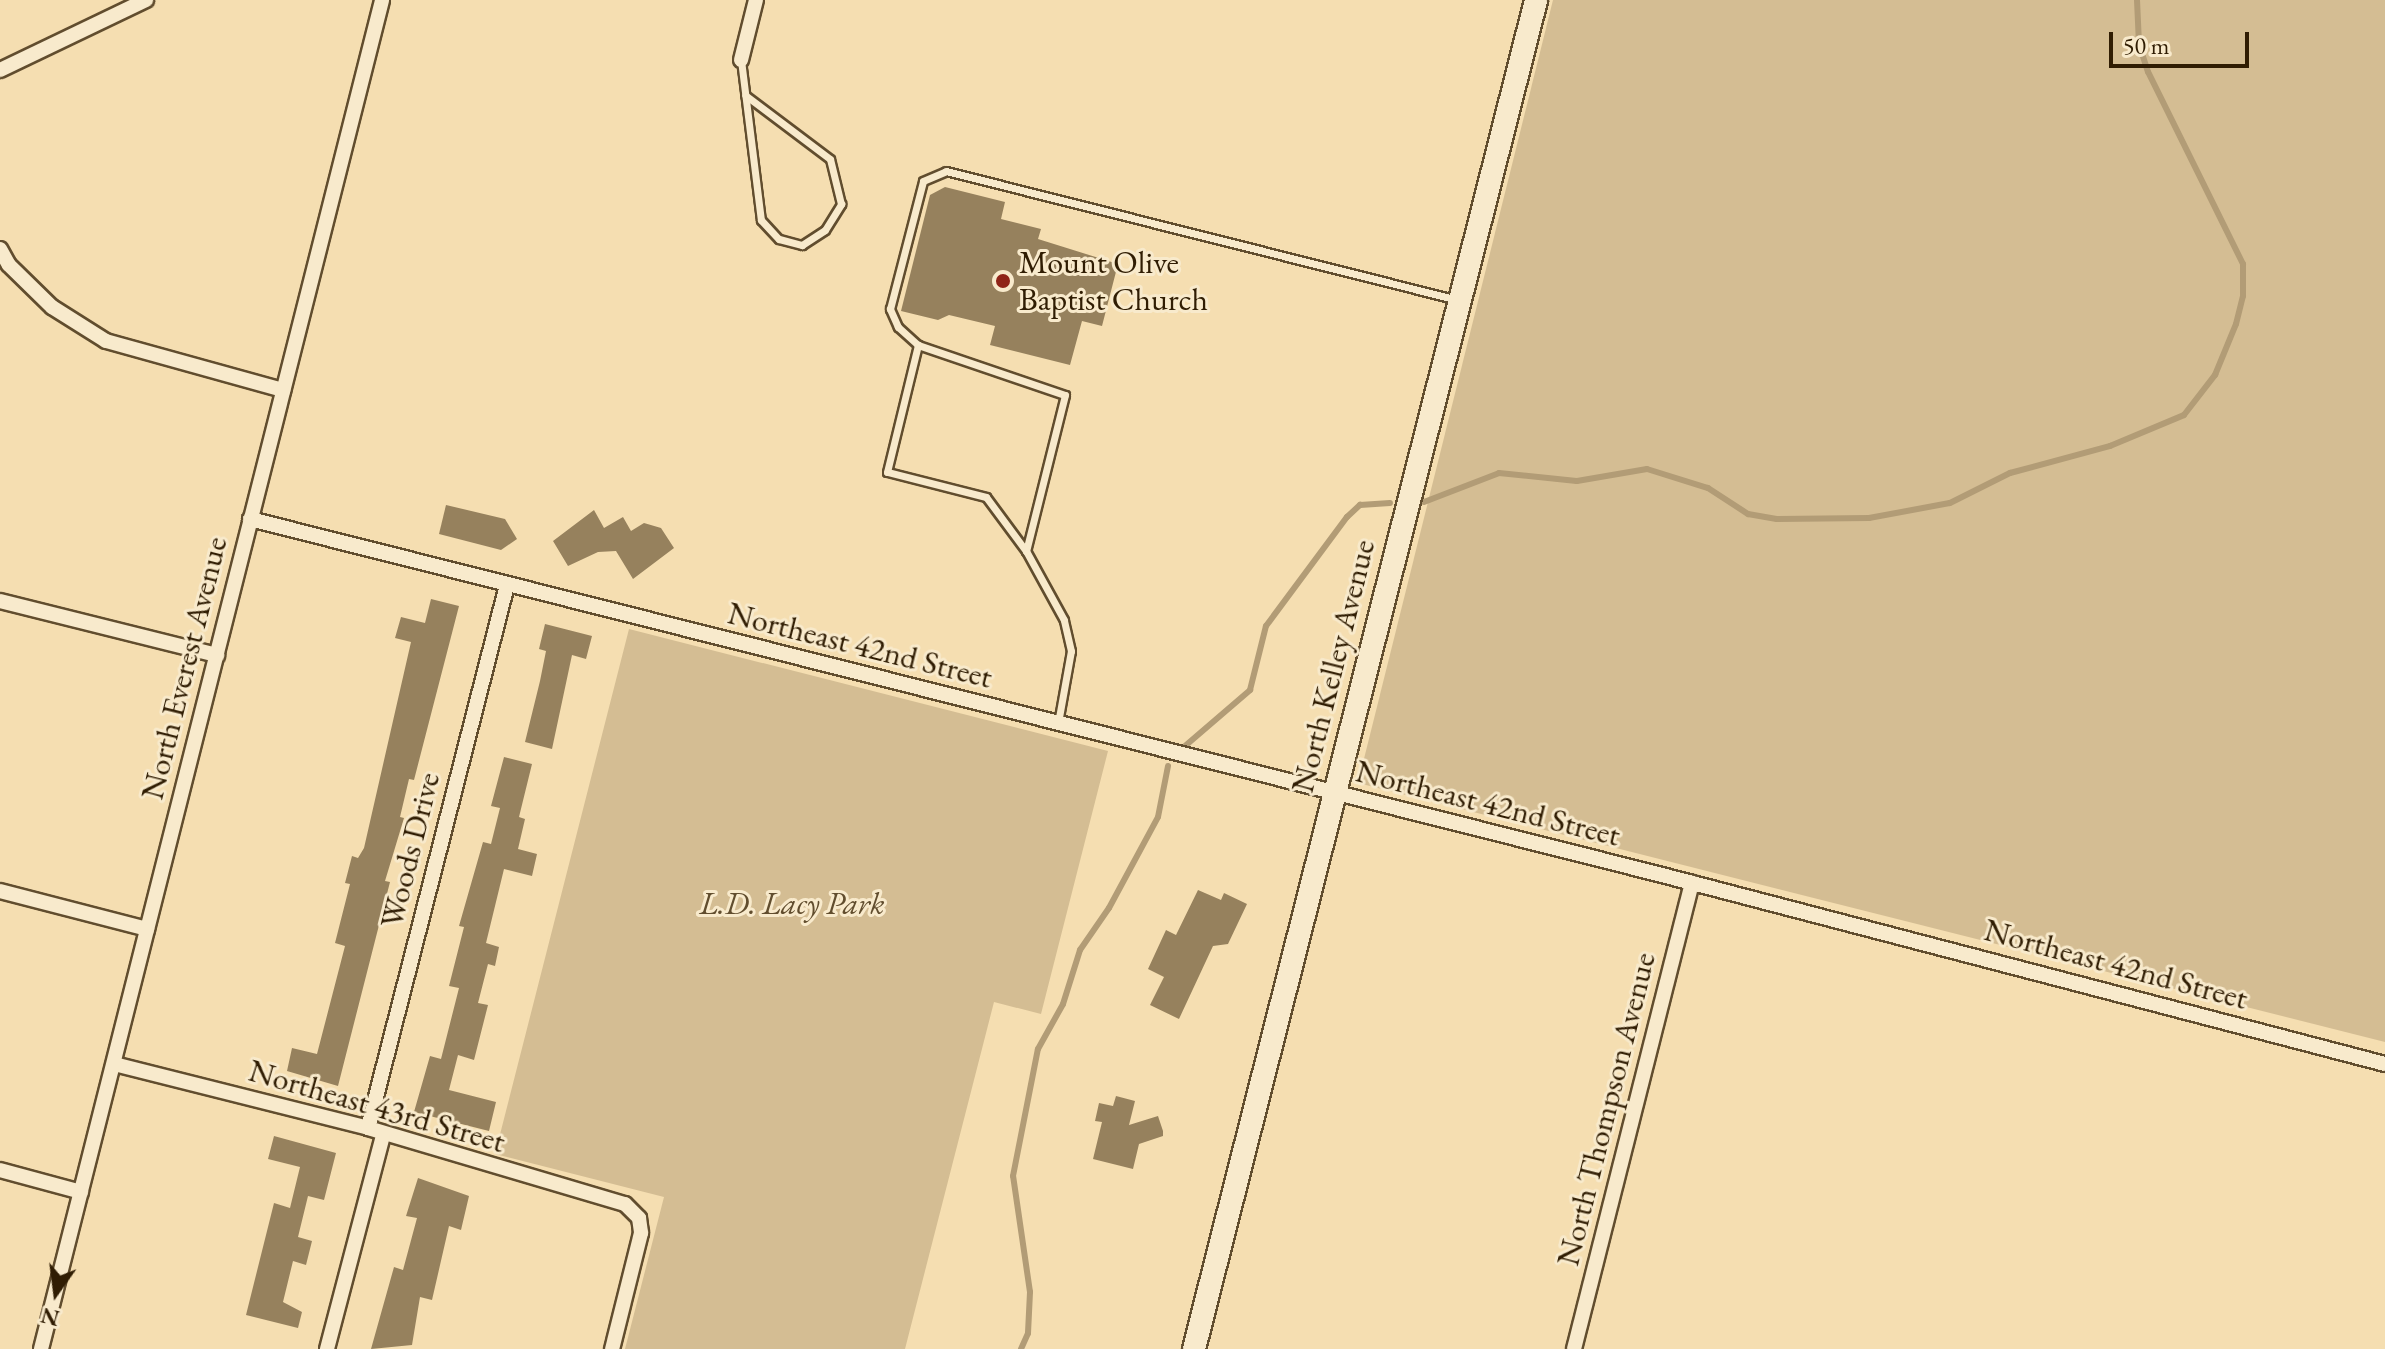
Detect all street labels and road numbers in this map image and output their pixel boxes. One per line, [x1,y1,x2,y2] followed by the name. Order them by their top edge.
[133,533,235,803] street label: North Everest Avenue
[1283,536,1383,796] street label: North Kelley Avenue
[724,594,996,696] street label: Northeast 42nd Street
[1352,752,1624,854] street label: Northeast 42nd Street
[372,768,448,932] street label: Woods Drive
[1980,910,2252,1018] street label: Northeast 42nd Street
[1548,948,1664,1270] street label: North Thompson Avenue
[244,1051,510,1161] street label: Northeast 43rd Street

